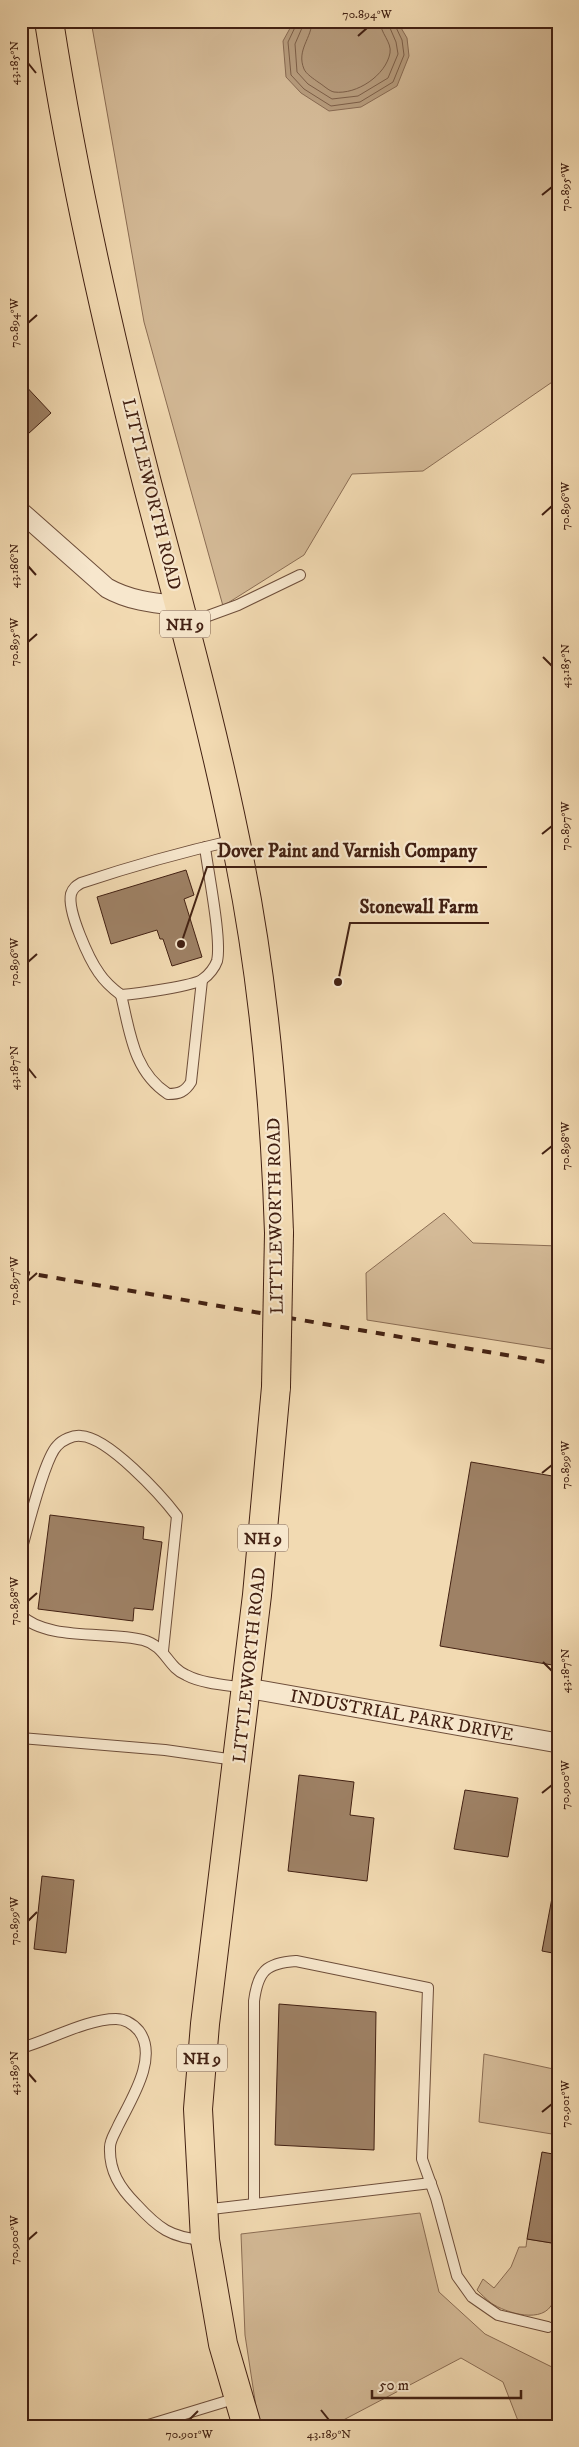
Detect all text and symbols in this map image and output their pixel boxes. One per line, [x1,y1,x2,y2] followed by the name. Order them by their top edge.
[342,7,393,22] text: 70.894°W
[7,41,22,85] text: 43.185°N
[558,162,573,211] text: 70.895°W
[7,297,22,348] text: 70.894°W
[117,396,185,592] street label: LITTLEWORTH ROAD
[558,481,573,530] text: 70.896°W
[7,544,22,588] text: 43.186°N
[160,610,210,638] road number: NH 9
[7,617,22,666] text: 70.895°W
[558,644,573,688] text: 43.185°N
[558,801,573,850] text: 70.897°W
[207,833,487,867] callout: Dover Paint and Varnish Company
[217,840,478,863] text: Dover Paint and Varnish Company
[350,889,489,923] callout: Stonewall Farm
[359,896,479,919] text: Stonewall Farm
[7,937,22,986] text: 70.896°W
[7,1046,22,1090] text: 43.187°N
[263,1118,289,1314] street label: LITTLEWORTH ROAD
[558,1121,573,1170] text: 70.898°W
[7,1256,22,1305] text: 70.897°W
[558,1440,573,1489] text: 70.899°W
[238,1525,288,1552] road number: NH 9
[229,1566,271,1764] street label: LITTLEWORTH ROAD
[7,1576,22,1625] text: 70.898°W
[558,1649,573,1693] text: 43.187°N
[288,1685,516,1747] street label: INDUSTRIAL PARK DRIVE
[558,1759,573,1810] text: 70.900°W
[7,1896,22,1945] text: 70.899°W
[177,2045,227,2072] road number: NH 9
[7,2051,22,2095] text: 43.189°N
[558,2079,573,2128] text: 70.901°W
[7,2214,22,2265] text: 70.900°W
[372,2367,520,2399] scale bar
[379,2376,409,2395] text: 50 m
[165,2427,214,2442] text: 70.901°W
[307,2427,351,2442] text: 43.189°N

